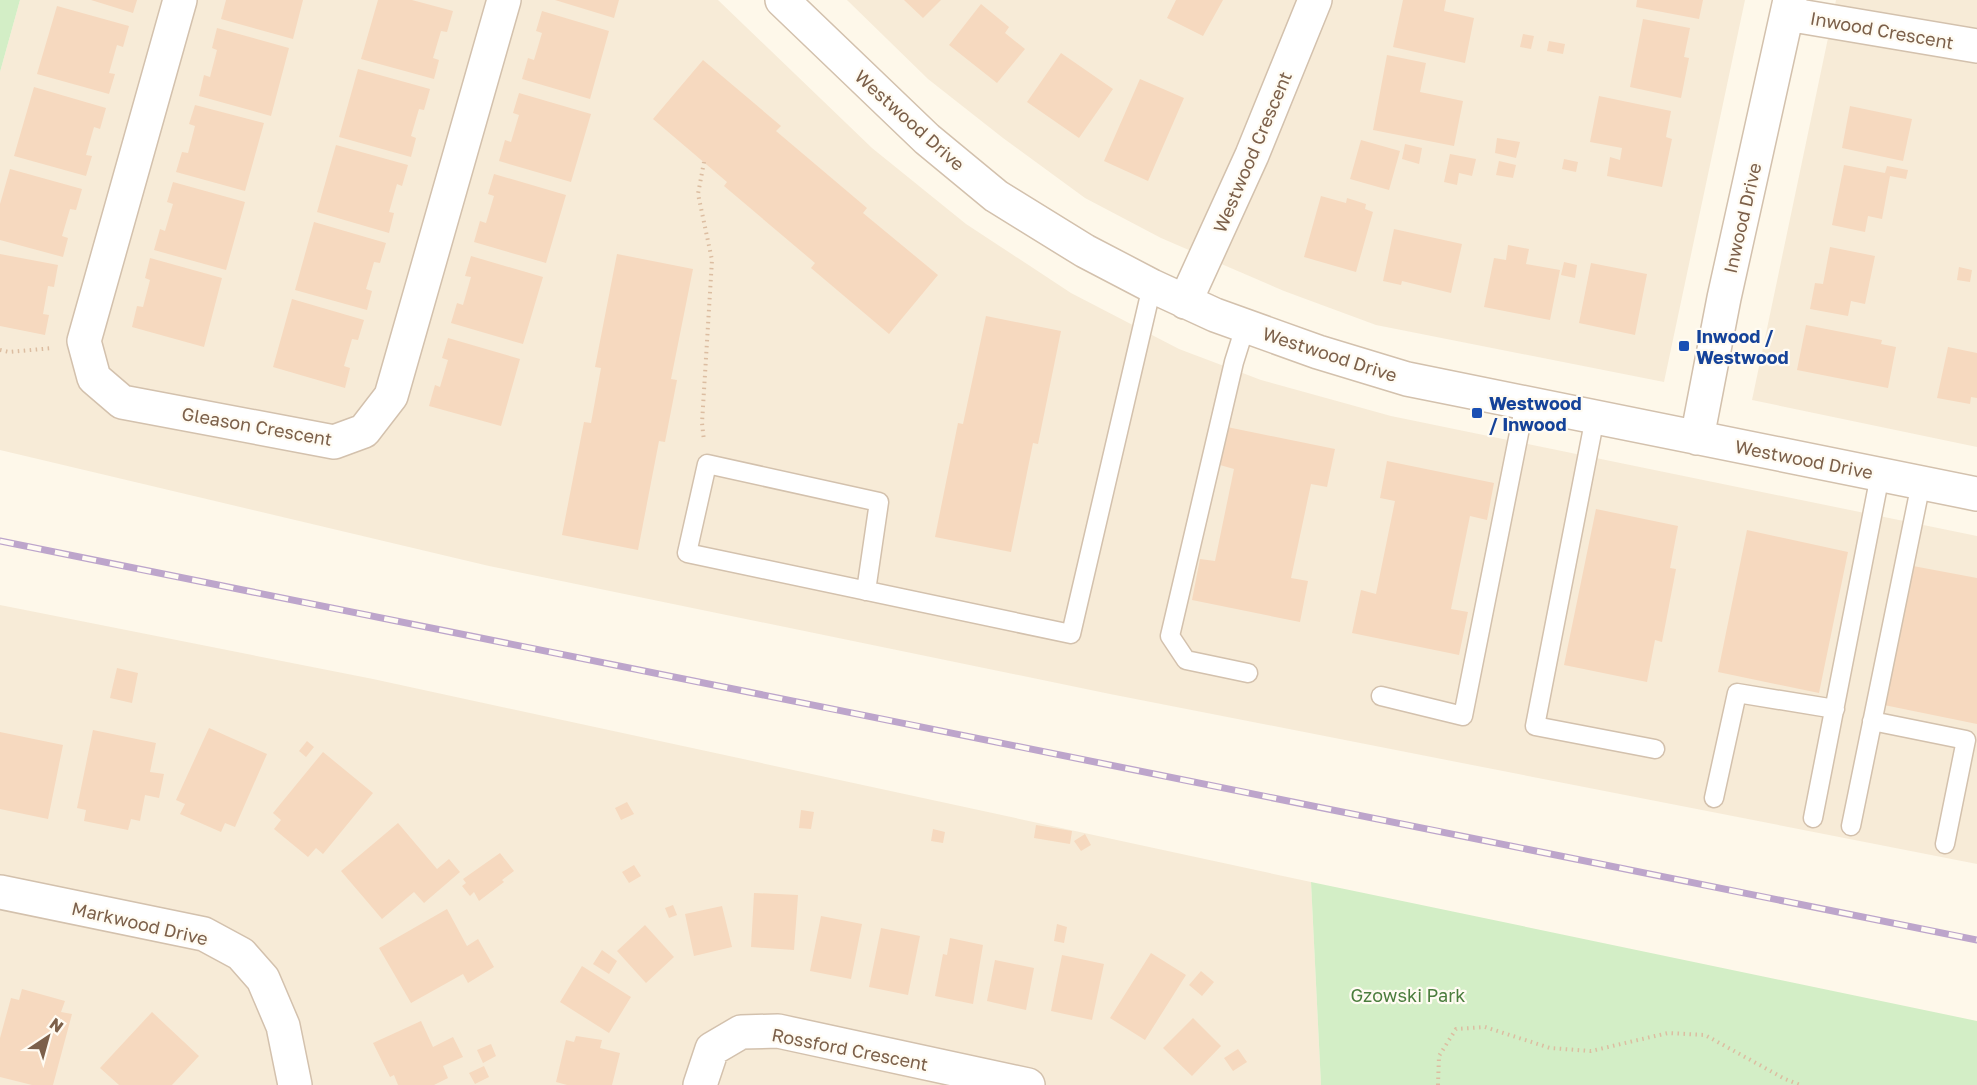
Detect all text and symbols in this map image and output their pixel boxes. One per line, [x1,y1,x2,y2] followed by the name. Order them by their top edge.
[1808,7,1956,53] street label: Inwood Crescent
[851,65,969,175] street label: Westwood Drive
[1208,68,1296,236] street label: Westwood Crescent
[1719,161,1765,275] street label: Inwood Drive
[1260,322,1400,386] street label: Westwood Drive
[1696,325,1789,368] place label: Inwood / Westwood
[1677,339,1691,353] marker: Inwood / Westwood
[1489,392,1582,435] place label: Westwood / Inwood
[180,402,334,450] street label: Gleason Crescent
[1470,406,1484,420] marker: Westwood / Inwood
[1733,435,1875,483] street label: Westwood Drive
[70,897,210,949] street label: Markwood Drive
[1351,984,1465,1006] park label: Gzowski Park
[18,1007,78,1067] north arrow
[46,1013,68,1037] text: N
[770,1023,930,1075] street label: Rossford Crescent

